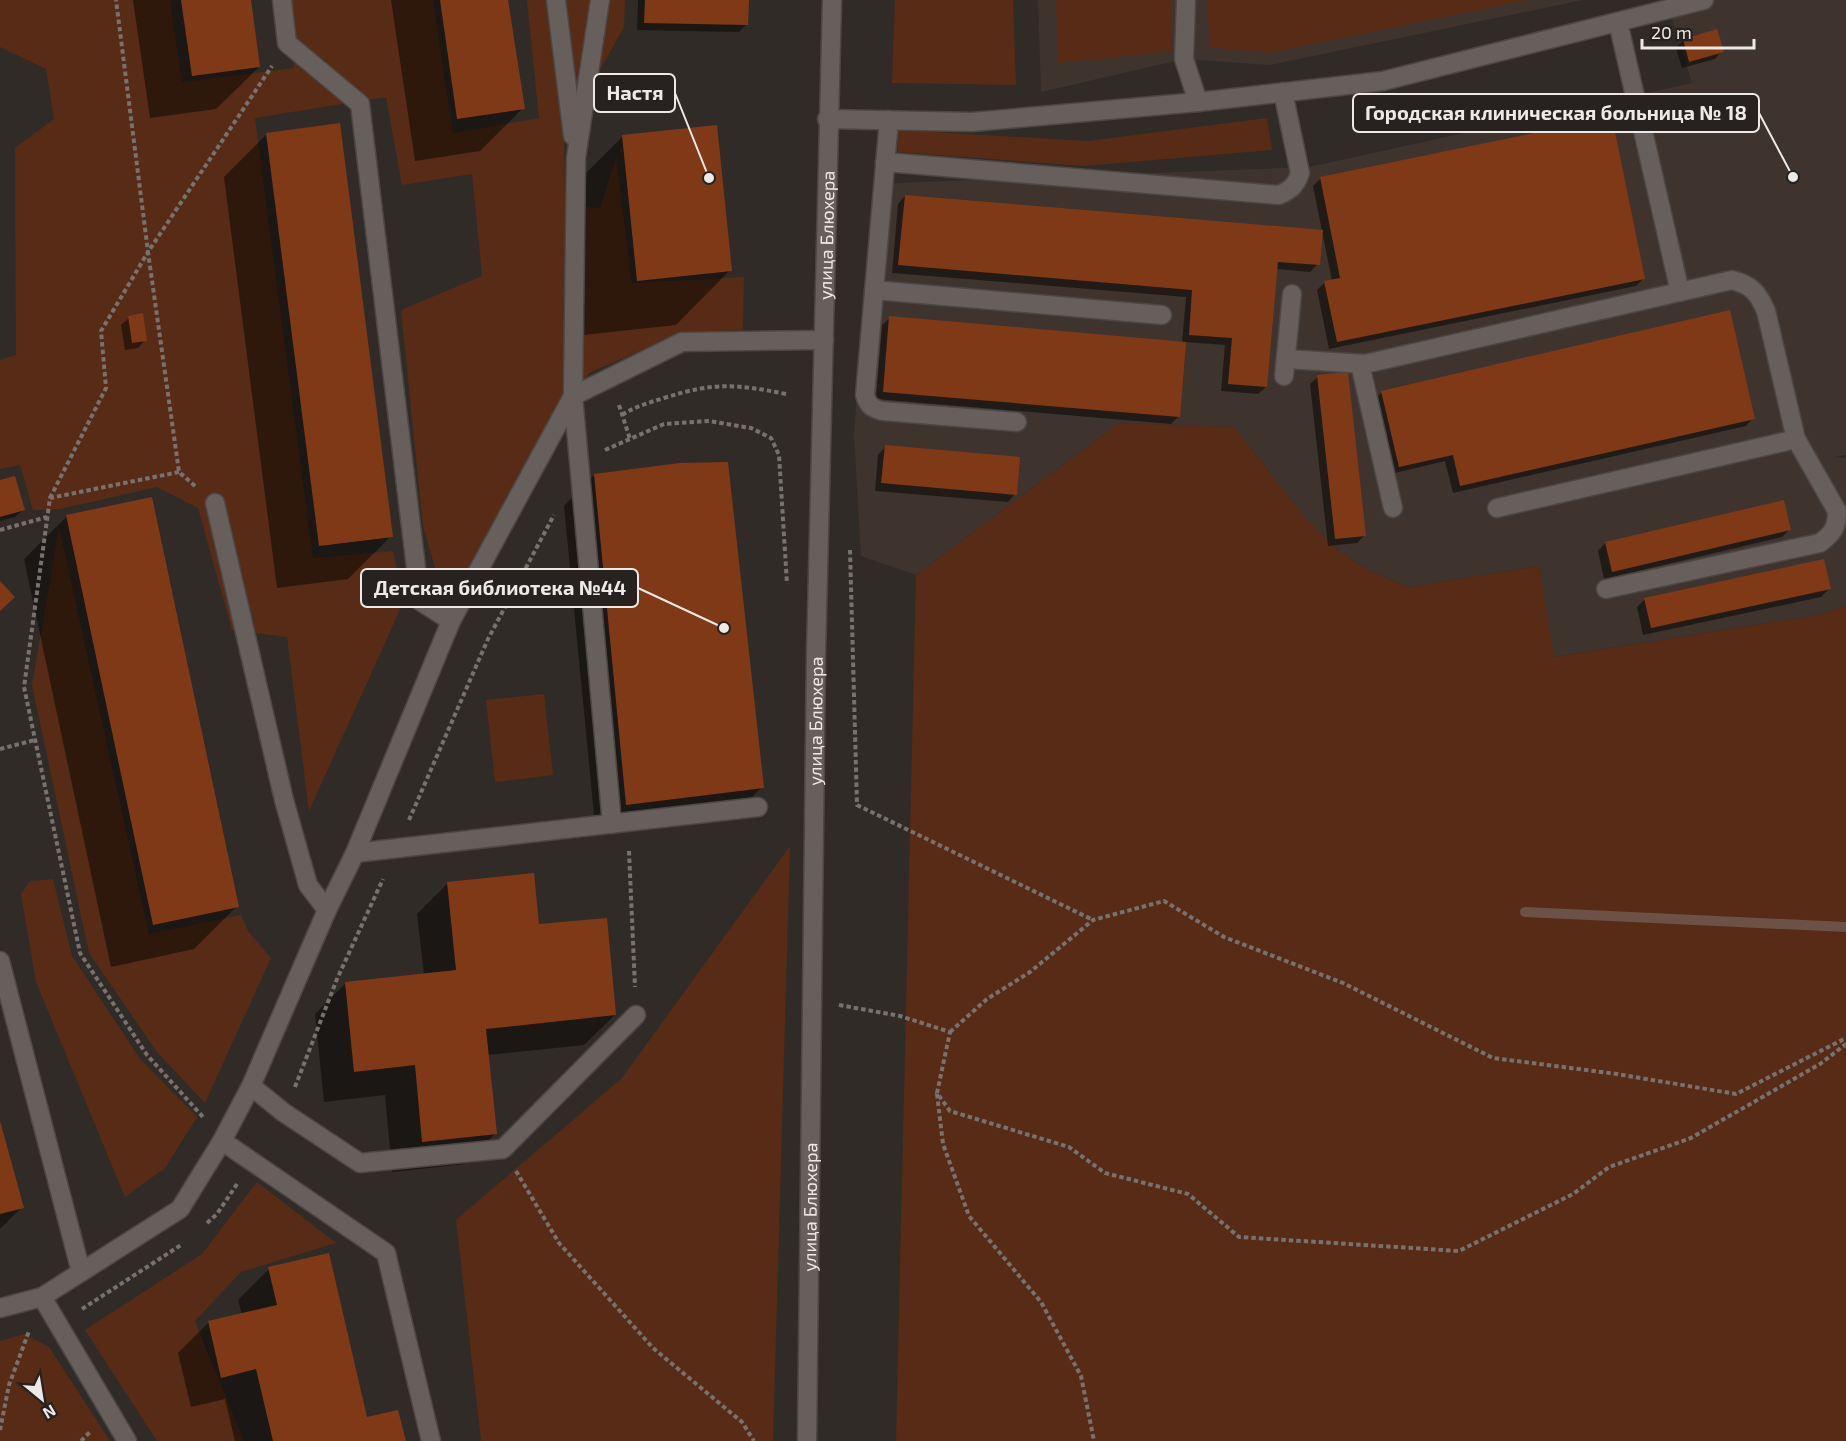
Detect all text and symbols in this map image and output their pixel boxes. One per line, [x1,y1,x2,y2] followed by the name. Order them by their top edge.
[1642,12,1754,50] scale bar
[1651,21,1692,43] text: 20 m
[594,74,675,112] callout: Настя
[606,80,664,104] text: Настя
[1353,94,1759,132] callout: Городская клиническая больница № 18
[1365,100,1747,124] text: Городская клиническая больница № 18
[814,170,839,300] street label: улица Блюхера
[361,569,638,607] callout: Детская библиотека №44
[374,575,627,599] text: Детская библиотека №44
[803,656,827,786] street label: улица Блюхера
[798,1142,821,1272] street label: улица Блюхера
[12,1369,72,1429] north arrow
[40,1401,60,1424] text: N

